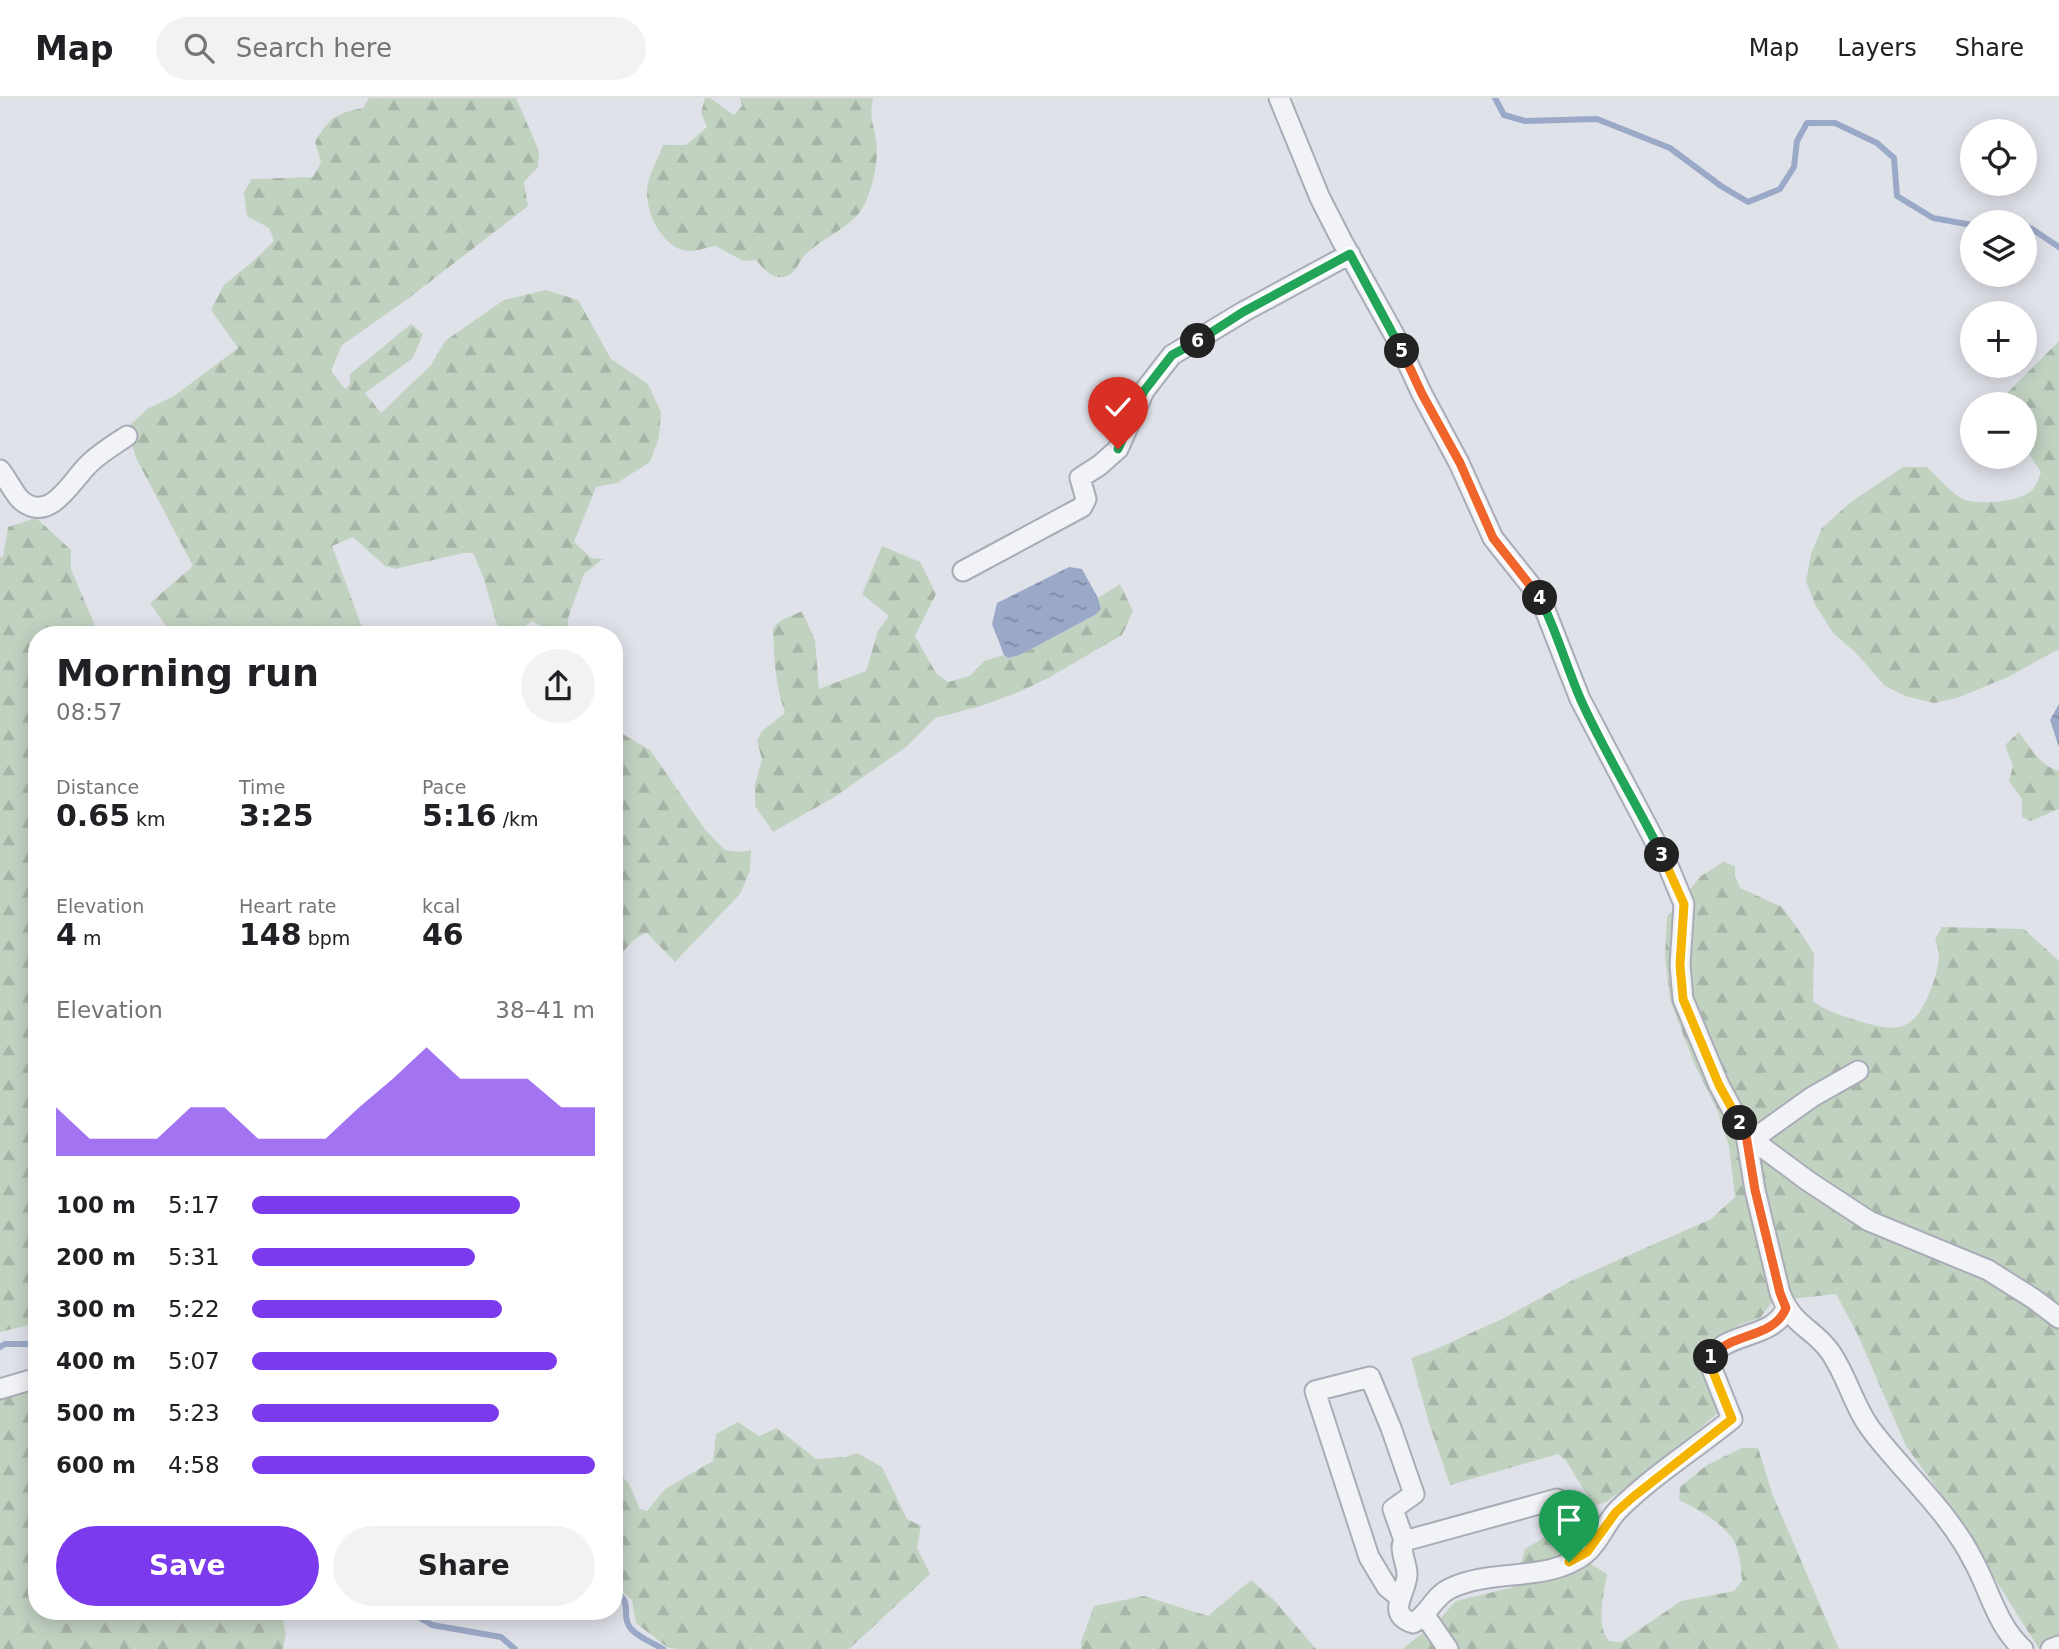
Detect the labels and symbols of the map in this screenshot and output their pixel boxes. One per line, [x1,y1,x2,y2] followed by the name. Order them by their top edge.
[1180,324,1216,358] pin: 6
[1384,334,1420,368] pin: 5
[1088,377,1148,449] pin
[1522,580,1558,616] pin: 4
[1644,838,1680,872] pin: 3
[1722,1105,1758,1140] pin: 2
[1694,1340,1728,1374] pin: 1
[1539,1490,1599,1562] pin

